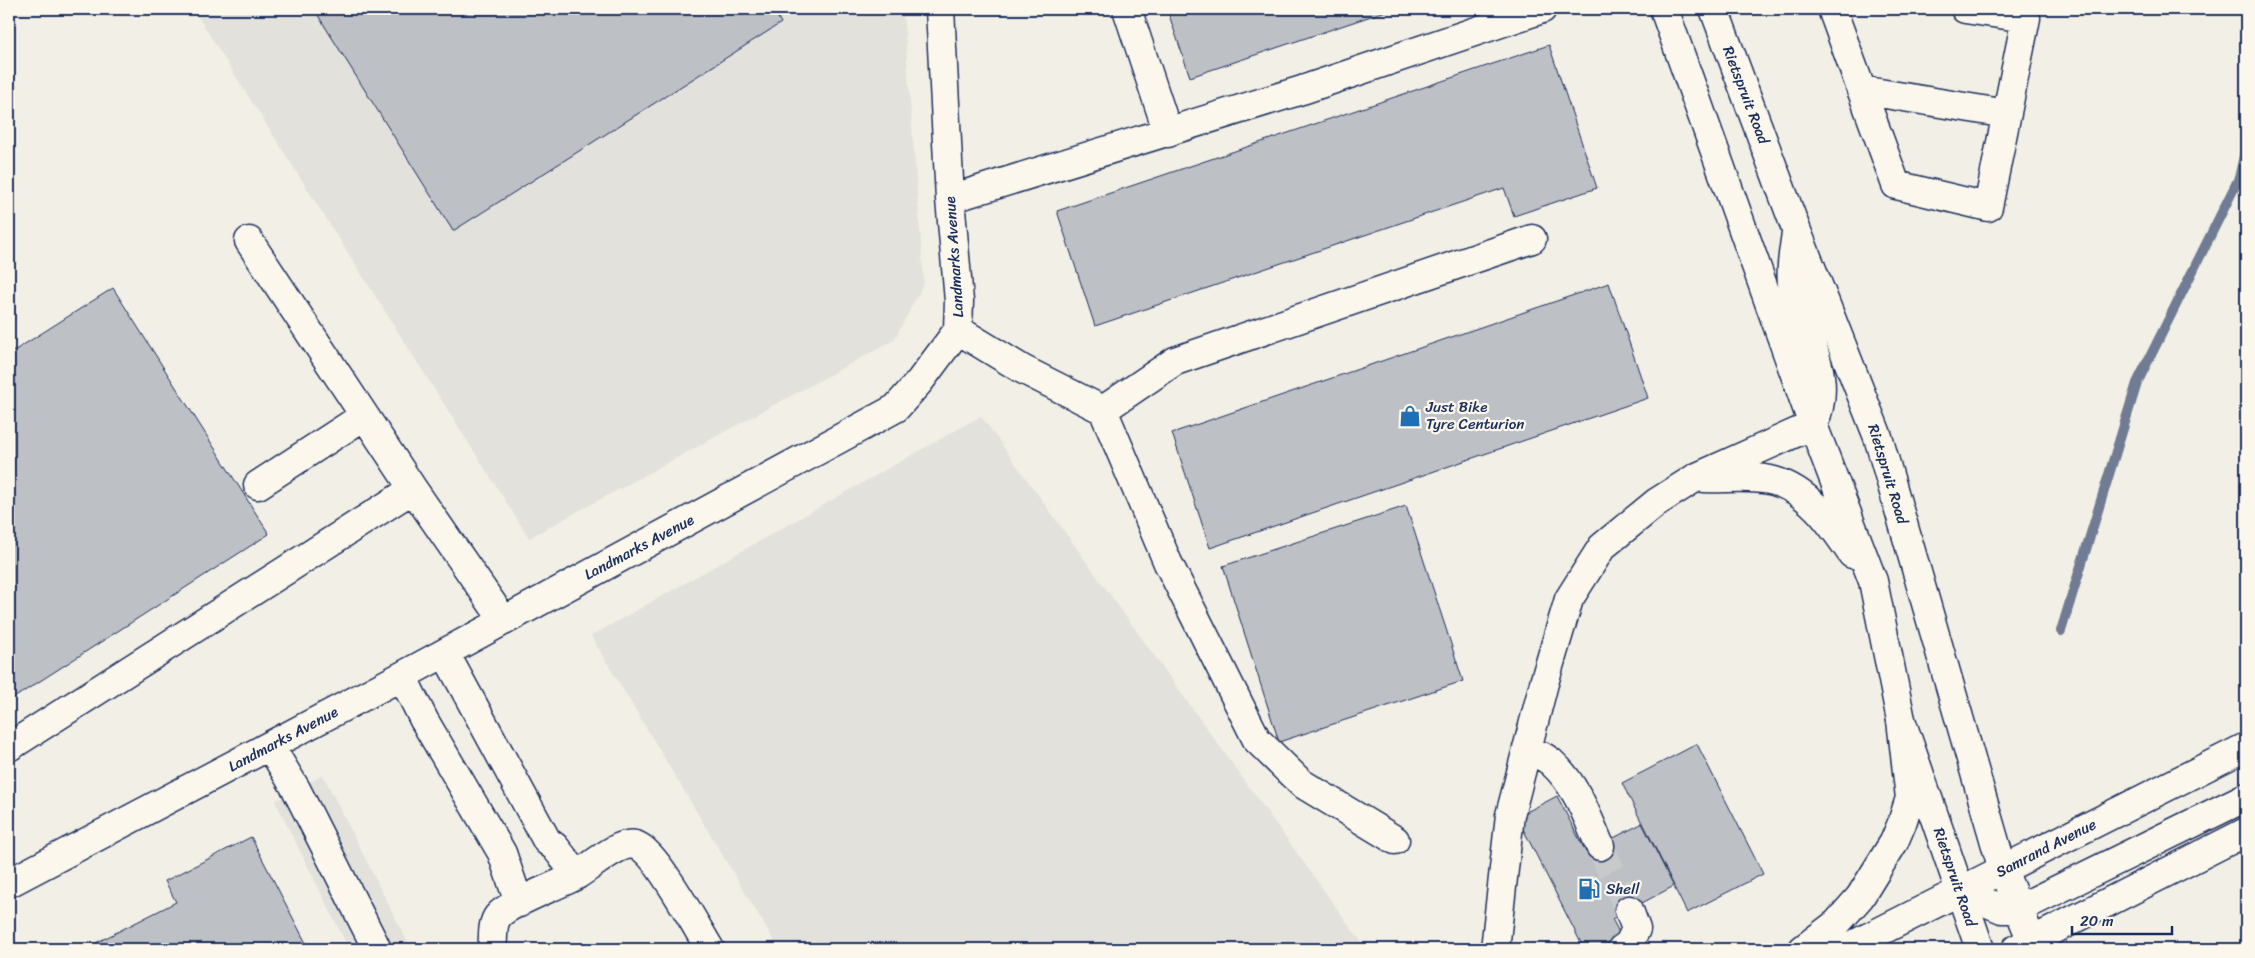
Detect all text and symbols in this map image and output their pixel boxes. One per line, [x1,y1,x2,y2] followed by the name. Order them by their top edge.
[1715,42,1777,149] street label: Rietspruit Road
[937,195,971,319] street label: Landmarks Avenue
[1425,394,1524,437] place label: Just Bike Tyre Centurion
[1397,403,1423,429] shop icon: Just Bike Tyre Centurion
[1860,421,1916,528] street label: Rietspruit Road
[579,507,699,587] street label: Landmarks Avenue
[223,699,343,779] street label: Landmarks Avenue
[1991,811,2101,885] street label: Samrand Avenue
[1926,824,1984,931] street label: Rietspruit Road
[1576,876,1602,902] fuel station icon: Shell
[1606,876,1640,902] place label: Shell
[2072,903,2172,935] scale bar
[2080,908,2114,934] text: 20 m

